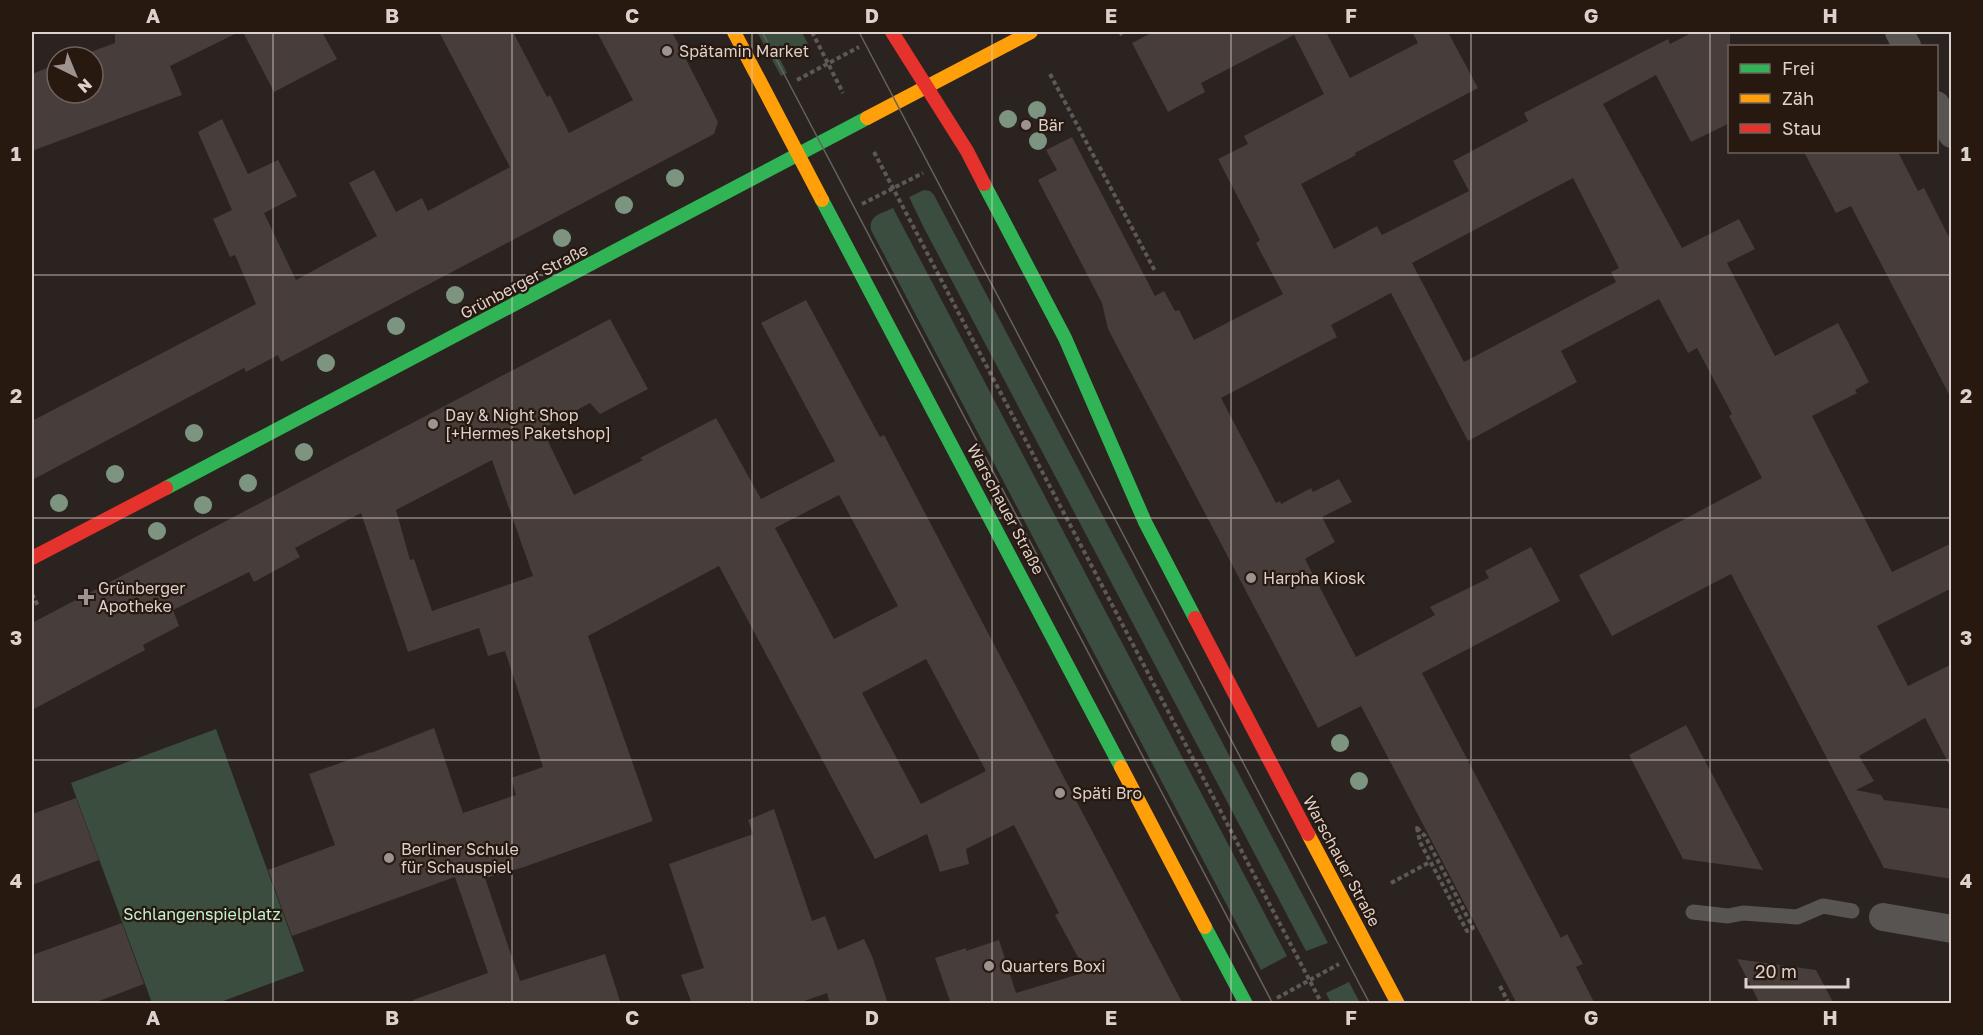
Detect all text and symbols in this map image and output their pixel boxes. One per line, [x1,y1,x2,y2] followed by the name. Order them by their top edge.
[146,3,160,27] text: A
[385,3,399,27] text: B
[625,3,639,27] text: C
[865,3,879,27] text: D
[1105,3,1117,27] text: E
[1345,3,1357,27] text: F
[1584,3,1598,27] text: G
[1822,3,1838,27] text: H
[679,41,809,61] place label: Spätamin Market
[660,44,674,58] marker: Spätamin Market
[45,45,105,105] north arrow
[1728,45,1938,153] legend
[1782,57,1815,79] text: Frei
[74,75,97,97] text: N
[1782,87,1814,109] text: Zäh
[1038,115,1064,135] place label: Bär
[1782,117,1821,139] text: Stau
[1019,118,1033,132] marker: Bär
[11,141,21,165] text: 1
[1961,141,1971,165] text: 1
[457,239,591,323] street label: Grünberger Straße
[10,383,22,407] text: 2
[1960,383,1972,407] text: 2
[445,405,611,443] place label: Day & Night Shop [+Hermes Paketshop]
[426,417,440,431] marker: Day & Night Shop [+Hermes Paketshop]
[963,440,1049,578] street label: Warschauer Straße
[1263,568,1366,588] place label: Harpha Kiosk
[1244,571,1258,585] marker: Harpha Kiosk
[98,578,186,616] place label: Grünberger Apotheke
[79,590,93,604] marker: Grünberger Apotheke
[10,625,22,649] text: 3
[1960,625,1972,649] text: 3
[1072,783,1142,803] place label: Späti Bro
[1053,786,1067,800] marker: Späti Bro
[1299,792,1385,930] street label: Warschauer Straße
[401,839,519,877] place label: Berliner Schule für Schauspiel
[382,851,396,865] marker: Berliner Schule für Schauspiel
[10,868,22,892] text: 4
[1960,868,1972,892] text: 4
[123,904,281,924] park label: Schlangenspielplatz
[1746,951,1848,989] scale bar
[1001,956,1106,976] place label: Quarters Boxi
[982,959,996,973] marker: Quarters Boxi
[1755,960,1797,982] text: 20 m
[146,1005,160,1029] text: A
[385,1005,399,1029] text: B
[625,1005,639,1029] text: C
[865,1005,879,1029] text: D
[1105,1005,1117,1029] text: E
[1345,1005,1357,1029] text: F
[1584,1005,1598,1029] text: G
[1822,1005,1838,1029] text: H

